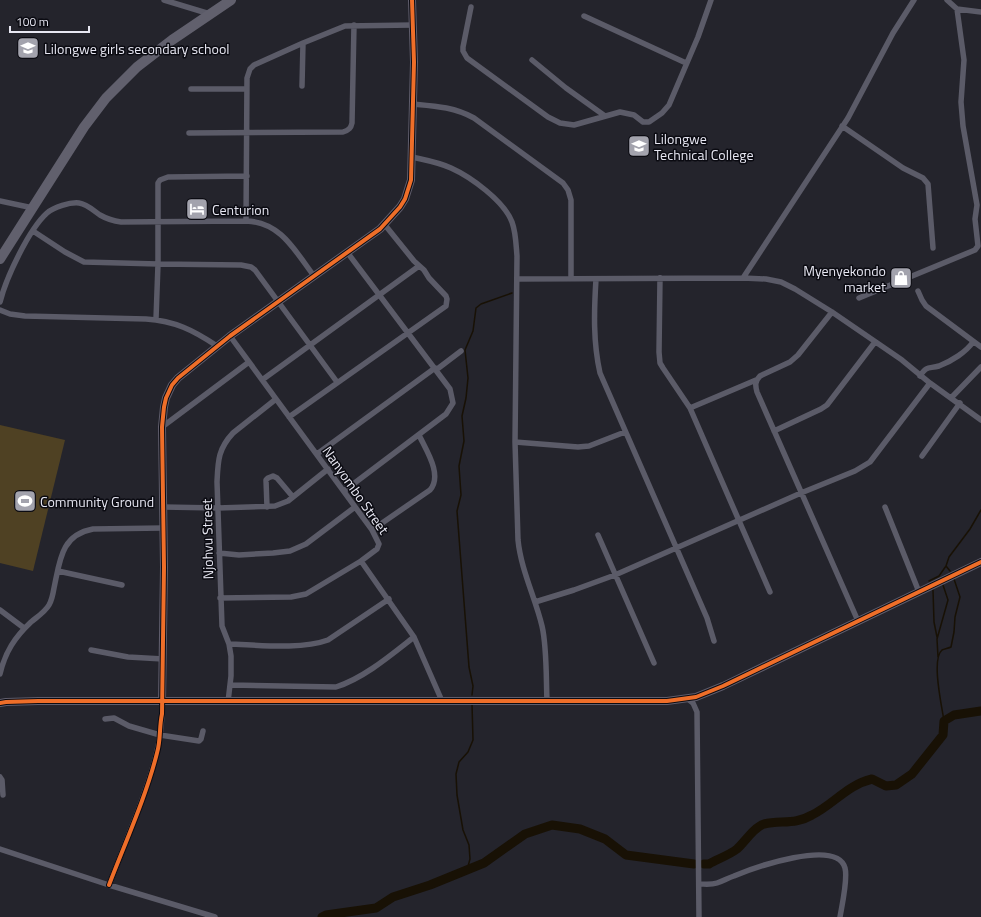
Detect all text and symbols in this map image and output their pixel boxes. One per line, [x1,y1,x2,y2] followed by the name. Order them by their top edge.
[10,8,89,34] scale bar
[16,12,49,31] text: 100 m
[15,35,41,61] school or university icon: Lilongwe girls secondary school
[44,38,230,59] place label: Lilongwe girls secondary school
[654,128,753,165] place label: Lilongwe Technical College
[626,133,652,159] school or university icon: Lilongwe Technical College
[184,196,210,222] hotel icon: Centurion
[212,199,269,220] place label: Centurion
[803,260,886,297] place label: Myenyekondo market
[888,265,914,291] shop icon: Myenyekondo market
[318,442,394,539] street label: Nanyombo Street
[12,488,38,514] sports icon: Community Ground
[40,491,154,512] place label: Community Ground
[196,498,218,580] street label: Njohvu Street

